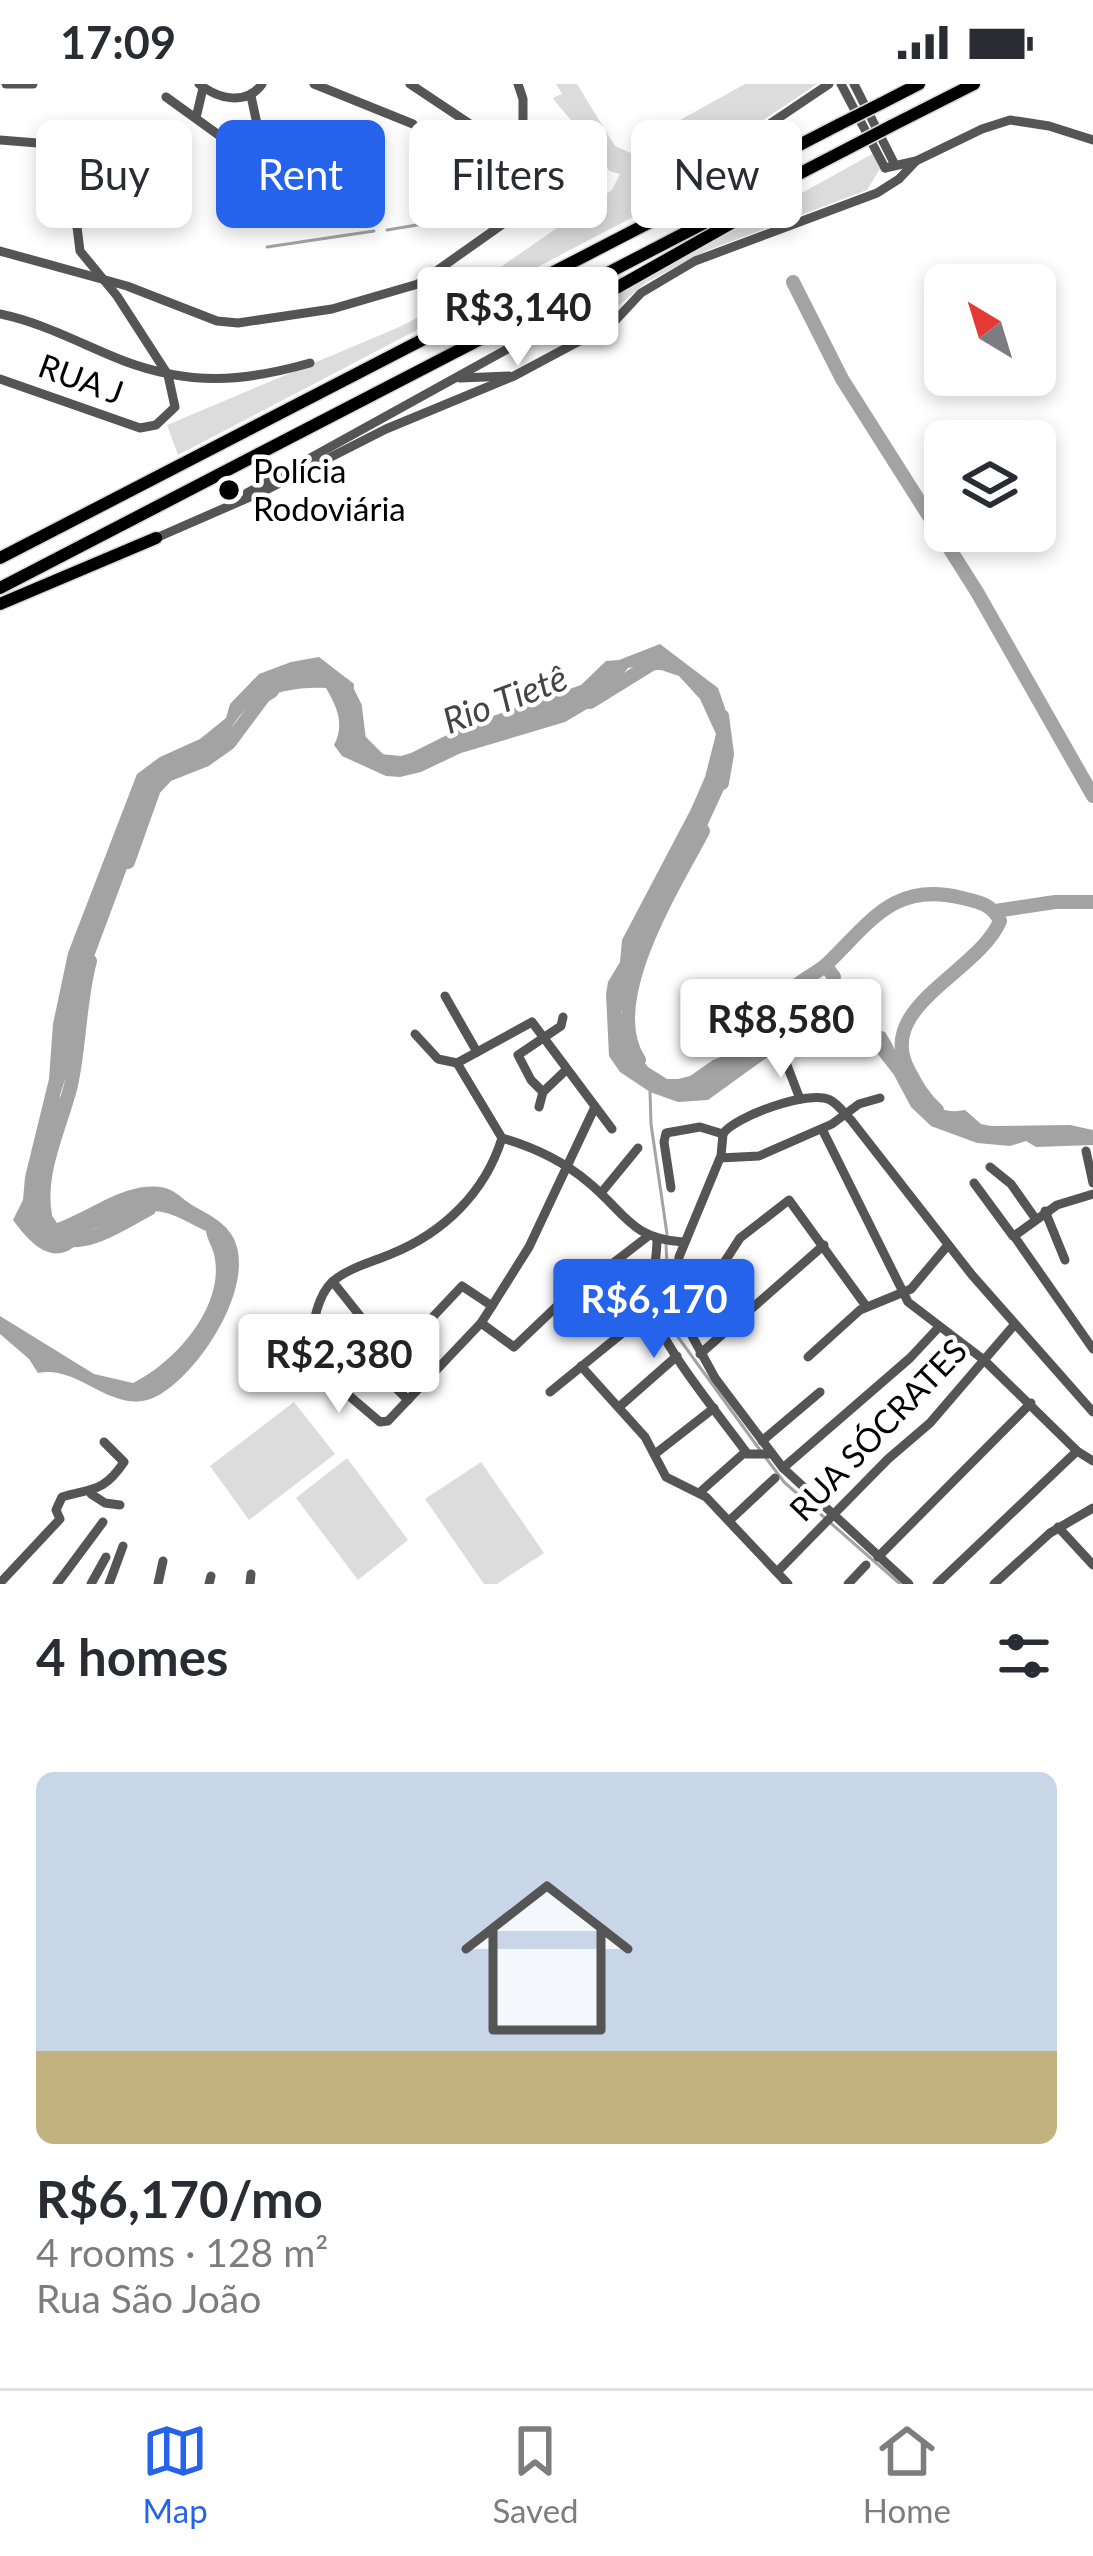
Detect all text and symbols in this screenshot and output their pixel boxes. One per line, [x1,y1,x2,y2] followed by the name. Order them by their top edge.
[60,15,176,69] text: 17:09
[36,120,192,228] chip: Buy
[216,120,385,228] chip: Rent
[409,120,607,228] chip: Filters
[631,120,802,228] chip: New
[924,264,1056,396] north arrow
[924,264,1056,552] map controls
[407,267,629,369] pin: R$3,140
[444,283,592,329] text: R$3,140
[34,344,129,412] street label: RUA J
[924,420,1056,552] button: layers
[253,450,406,528] place label: Polícia Rodoviária
[216,477,242,503] marker: Polícia Rodoviária
[436,654,573,742] water label: Rio Tietê
[670,979,892,1081] pin: R$8,580
[707,995,855,1041] text: R$8,580
[543,1259,765,1361] pin: R$6,170
[580,1275,728,1321] text: R$6,170
[228,1314,450,1416] pin: R$2,380
[265,1330,413,1376] text: R$2,380
[780,1330,974,1529] street label: RUA SÓCRATES
[991,1623,1057,1689] icon: filters
[36,1626,228,1687] text: 4 homes
[439,1850,655,2066] icon: home
[36,2168,323,2229] text: R$6,170/mo
[36,2229,328,2275] text: 4 rooms · 128 m²
[36,2275,261,2321] text: Rua São João
[142,2418,208,2530] tab: Map
[492,2418,579,2530] tab: Saved
[863,2418,951,2530] tab: Home

